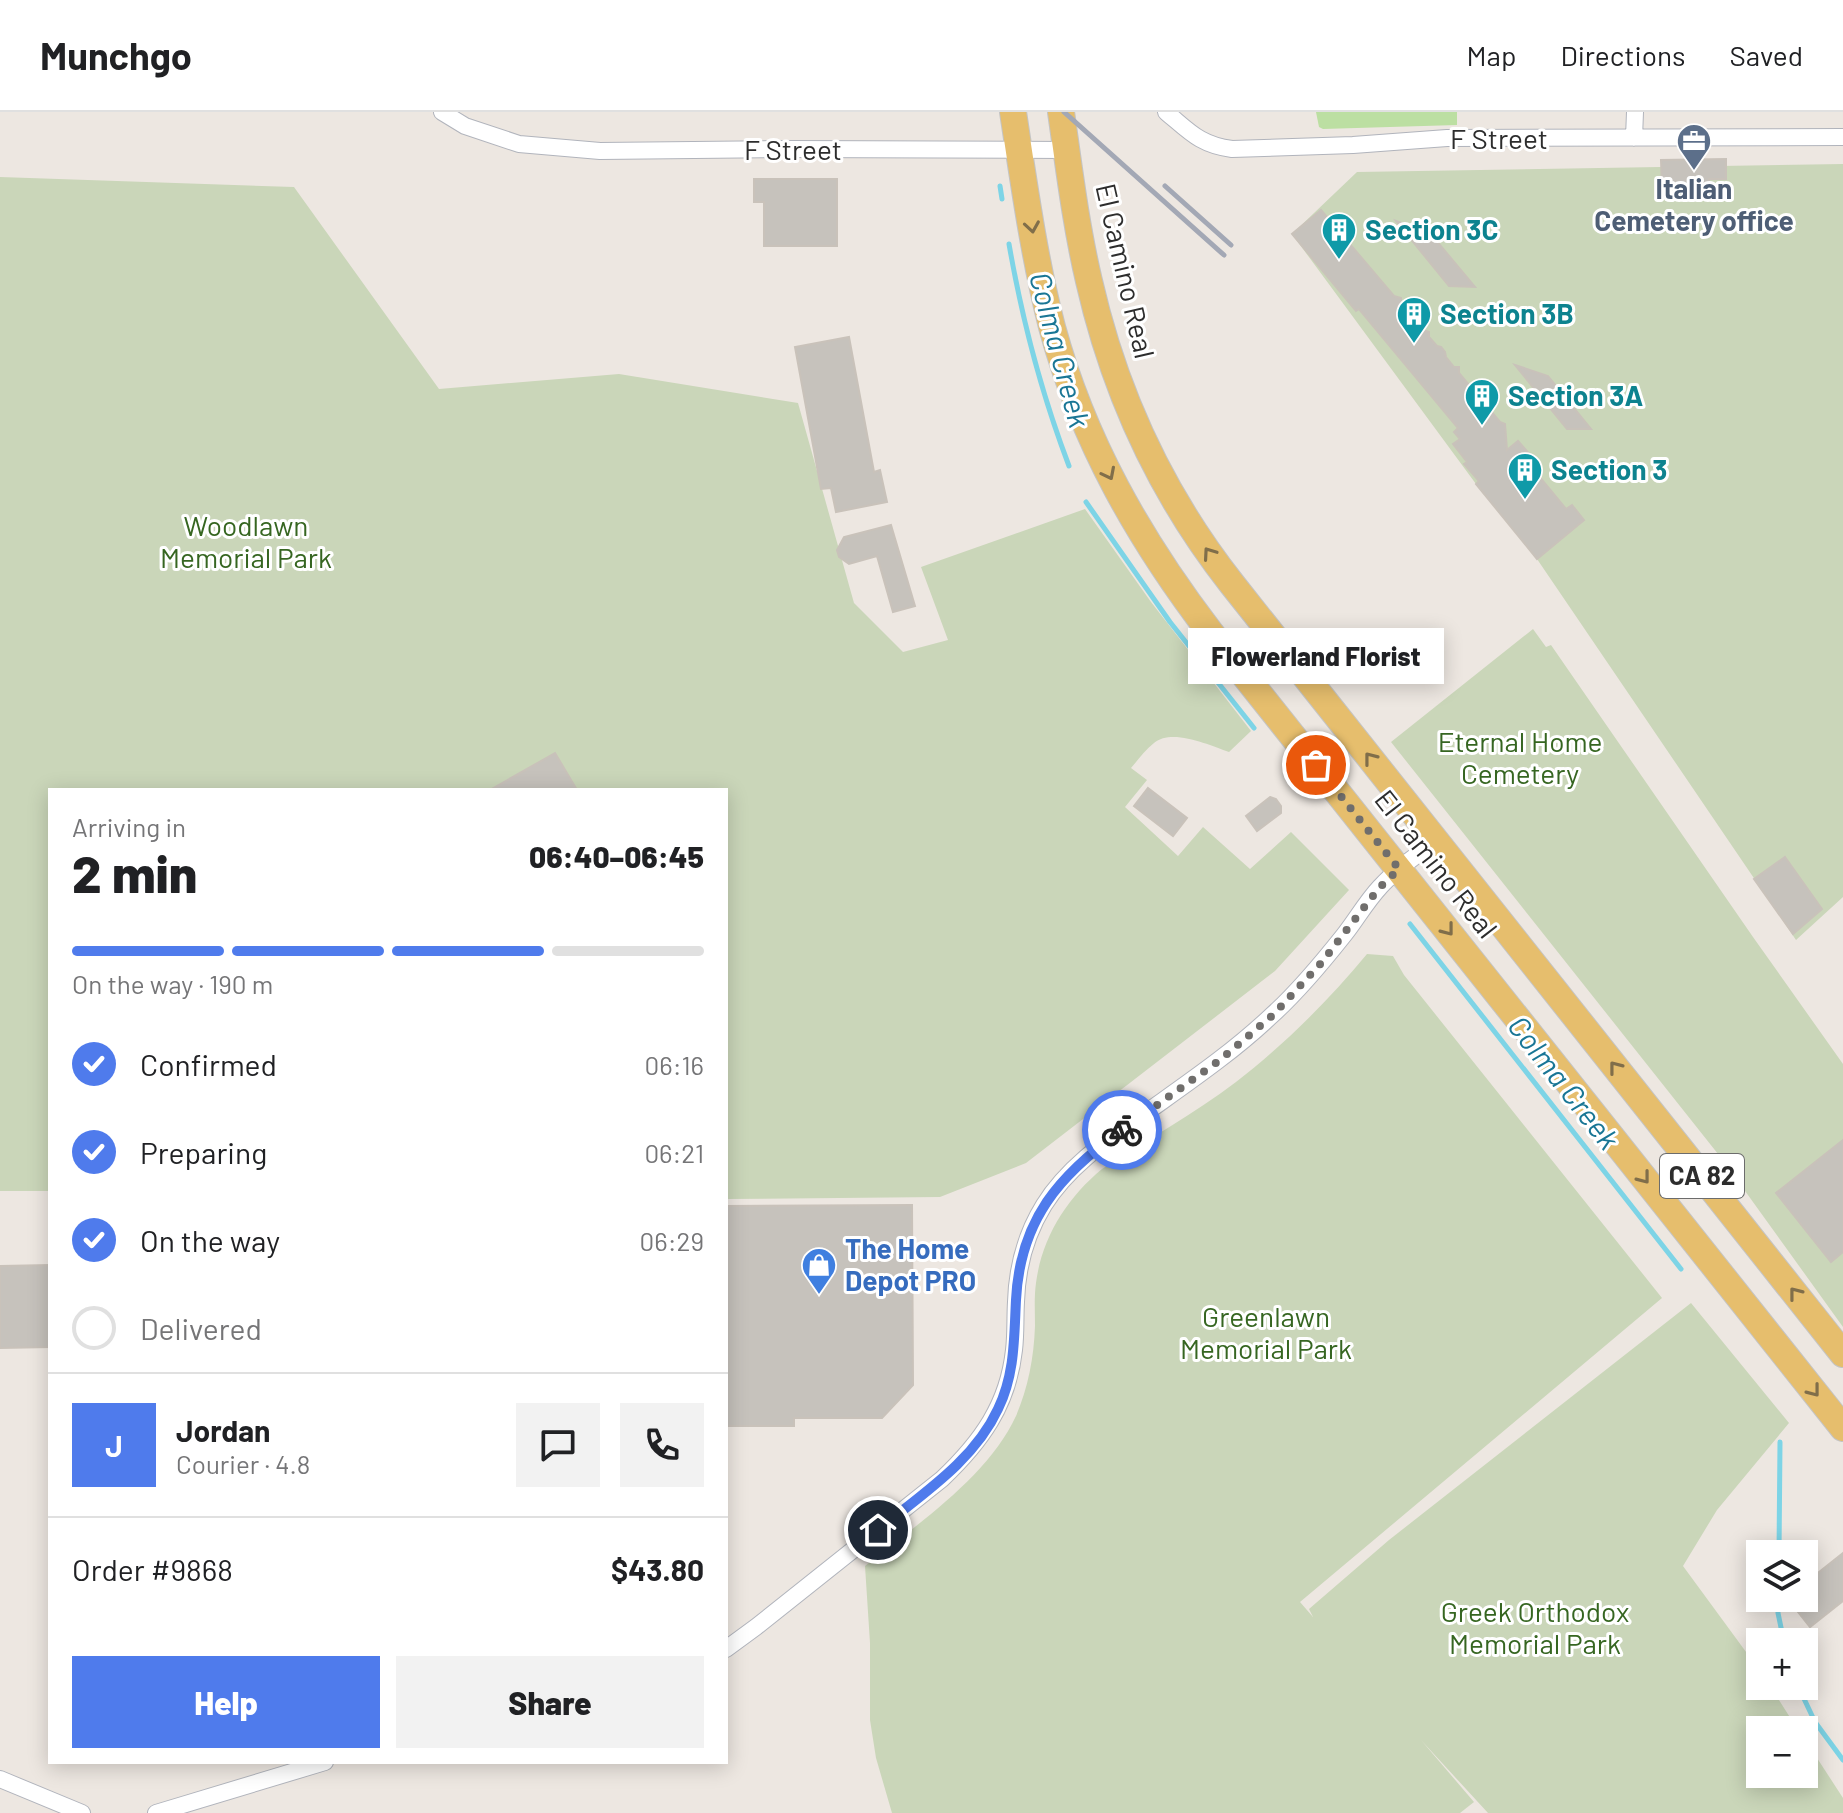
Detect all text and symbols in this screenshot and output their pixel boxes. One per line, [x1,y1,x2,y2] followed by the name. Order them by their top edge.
[40,32,192,78] text: Munchgo
[1467,38,1516,72] text: Map
[1560,38,1686,72] text: Directions
[1730,38,1803,72] text: Saved
[1450,121,1548,155] street label: F Street
[1675,122,1713,172] office icon: Italian Cemetery office
[744,132,842,166] street label: F Street
[1594,171,1794,237] place label: Italian Cemetery office
[1089,180,1163,362] street label: El Camino Real
[1320,211,1358,261] building icon: Section 3C
[1365,212,1498,246] place label: Section 3C
[1023,220,1040,234] one-way arrow
[1023,268,1099,432] water label: Colma Creek
[1395,295,1433,345] building icon: Section 3B
[1440,296,1574,330] place label: Section 3B
[1463,377,1501,427] building icon: Section 3A
[1508,378,1643,412] place label: Section 3A
[1506,451,1544,501] building icon: Section 3
[1551,452,1667,486] place label: Section 3
[1099,466,1114,481] one-way arrow
[160,508,332,574] park label: Woodlawn Memorial Park
[1204,548,1219,562] one-way arrow
[1188,629,1444,685] callout: Flowerland Florist
[1211,640,1421,671] text: Flowerland Florist
[1438,724,1602,790] park label: Eternal Home Cemetery
[1282,731,1350,799] pin
[1294,743,1338,787] icon: bag
[1365,752,1379,767] one-way arrow
[1368,782,1505,944] street label: El Camino Real
[72,811,186,842] text: Arriving in
[529,838,704,874] text: 06:40–06:45
[72,841,197,903] text: 2 min
[1438,921,1453,935] one-way arrow
[72,968,273,999] text: On the way · 190 m
[1501,1008,1628,1156] water label: Colma Creek
[72,1042,116,1086] icon: check
[140,1046,277,1082] text: Confirmed
[645,1049,704,1080] text: 06:16
[1611,1061,1625,1076] one-way arrow
[1082,1090,1162,1170] courier
[1100,1108,1144,1152] icon: bike
[72,1130,116,1174] icon: check
[140,1134,267,1170] text: Preparing
[644,1137,704,1168] text: 06:21
[1660,1154,1744,1198] road number: CA 82
[1635,1169,1649,1184] one-way arrow
[72,1218,116,1262] icon: check
[140,1222,280,1258] text: On the way
[640,1225,704,1256] text: 06:29
[845,1231,976,1297] place label: The Home Depot PRO
[800,1246,838,1296] shop icon: The Home Depot PRO
[1790,1287,1804,1302] one-way arrow
[1180,1299,1352,1365] park label: Greenlawn Memorial Park
[140,1310,262,1346] text: Delivered
[1804,1382,1818,1397] one-way arrow
[516,1403,600,1487] button: chat
[620,1403,704,1487] button: phone
[176,1412,271,1448] text: Jordan
[105,1427,123,1463] text: J
[176,1448,310,1479] text: Courier · 4.8
[844,1496,912,1564] pin
[856,1508,900,1552] icon: home
[1746,1540,1818,1788] map controls
[1746,1540,1818,1612] button: layers
[72,1551,233,1587] text: Order #9868
[611,1551,704,1587] text: $43.80
[1441,1594,1629,1660] park label: Greek Orthodox Memorial Park
[1746,1628,1818,1700] button: +
[72,1656,380,1748] button: Help
[396,1656,704,1748] button: Share
[1746,1716,1818,1788] button: −

